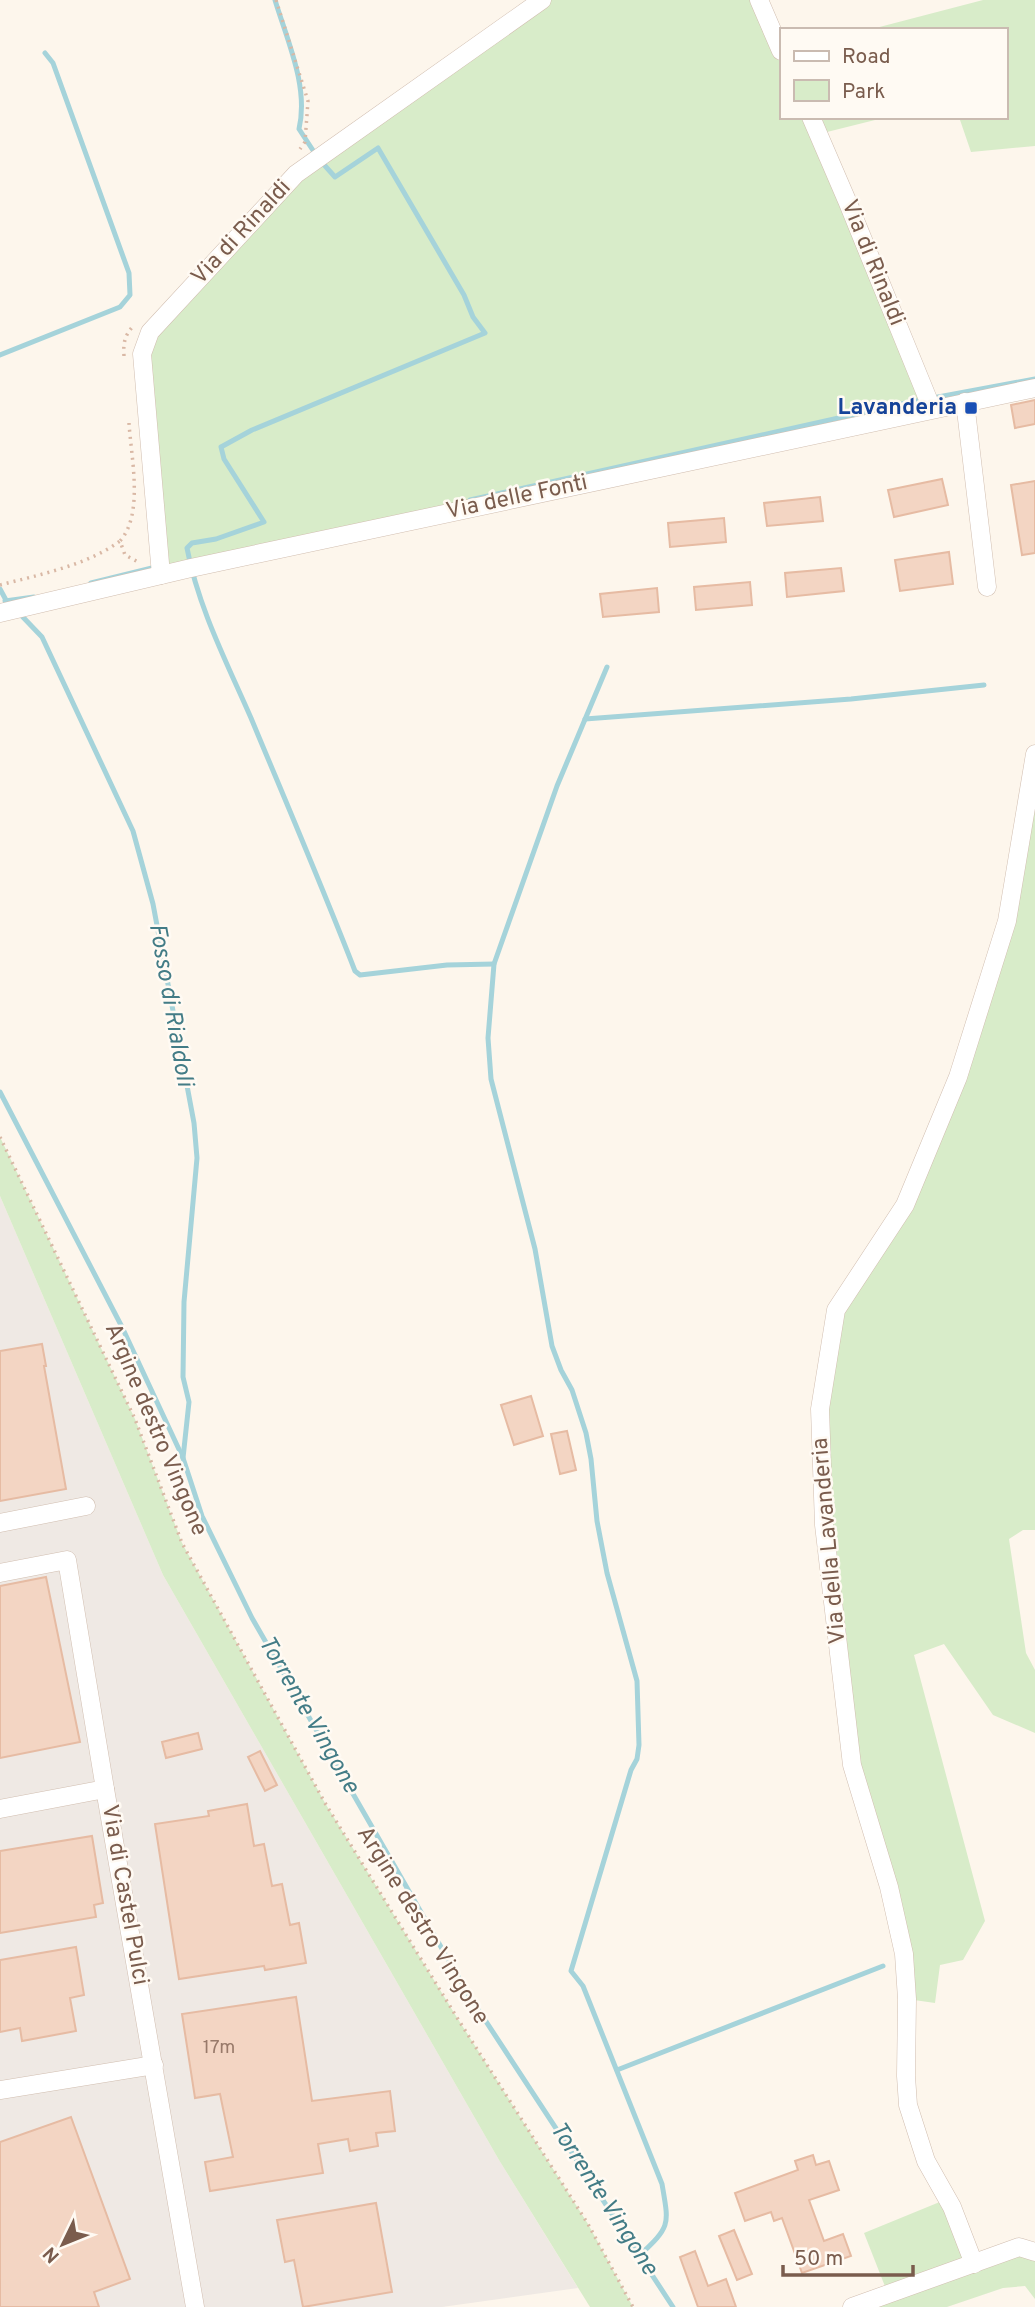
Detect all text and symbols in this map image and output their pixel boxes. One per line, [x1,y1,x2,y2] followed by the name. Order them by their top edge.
[780,28,1007,119] legend
[842,44,891,71] text: Road
[842,79,885,106] text: Park
[186,174,298,292] street label: Via di Rinaldi
[834,196,910,330] street label: Via di Rinaldi
[837,394,957,423] place label: Lavanderia
[963,400,979,416] marker: Lavanderia
[444,469,590,527] street label: Via delle Fonti
[141,921,199,1090] water label: Fosso di Rialdoli
[97,1319,213,1541] street label: Argine destro Vingone
[807,1436,853,1646] street label: Via della Lavanderia
[251,1631,366,1800] water label: Torrente Vingone
[94,1802,154,1988] street label: Via di Castel Pulci
[349,1822,495,2030] street label: Argine destro Vingone
[203,2036,235,2060] house number: 17m
[542,2117,664,2282] water label: Torrente Vingone
[28,2209,98,2279] north arrow
[783,2234,912,2278] scale bar
[39,2241,65,2267] text: N
[794,2246,843,2273] text: 50 m

